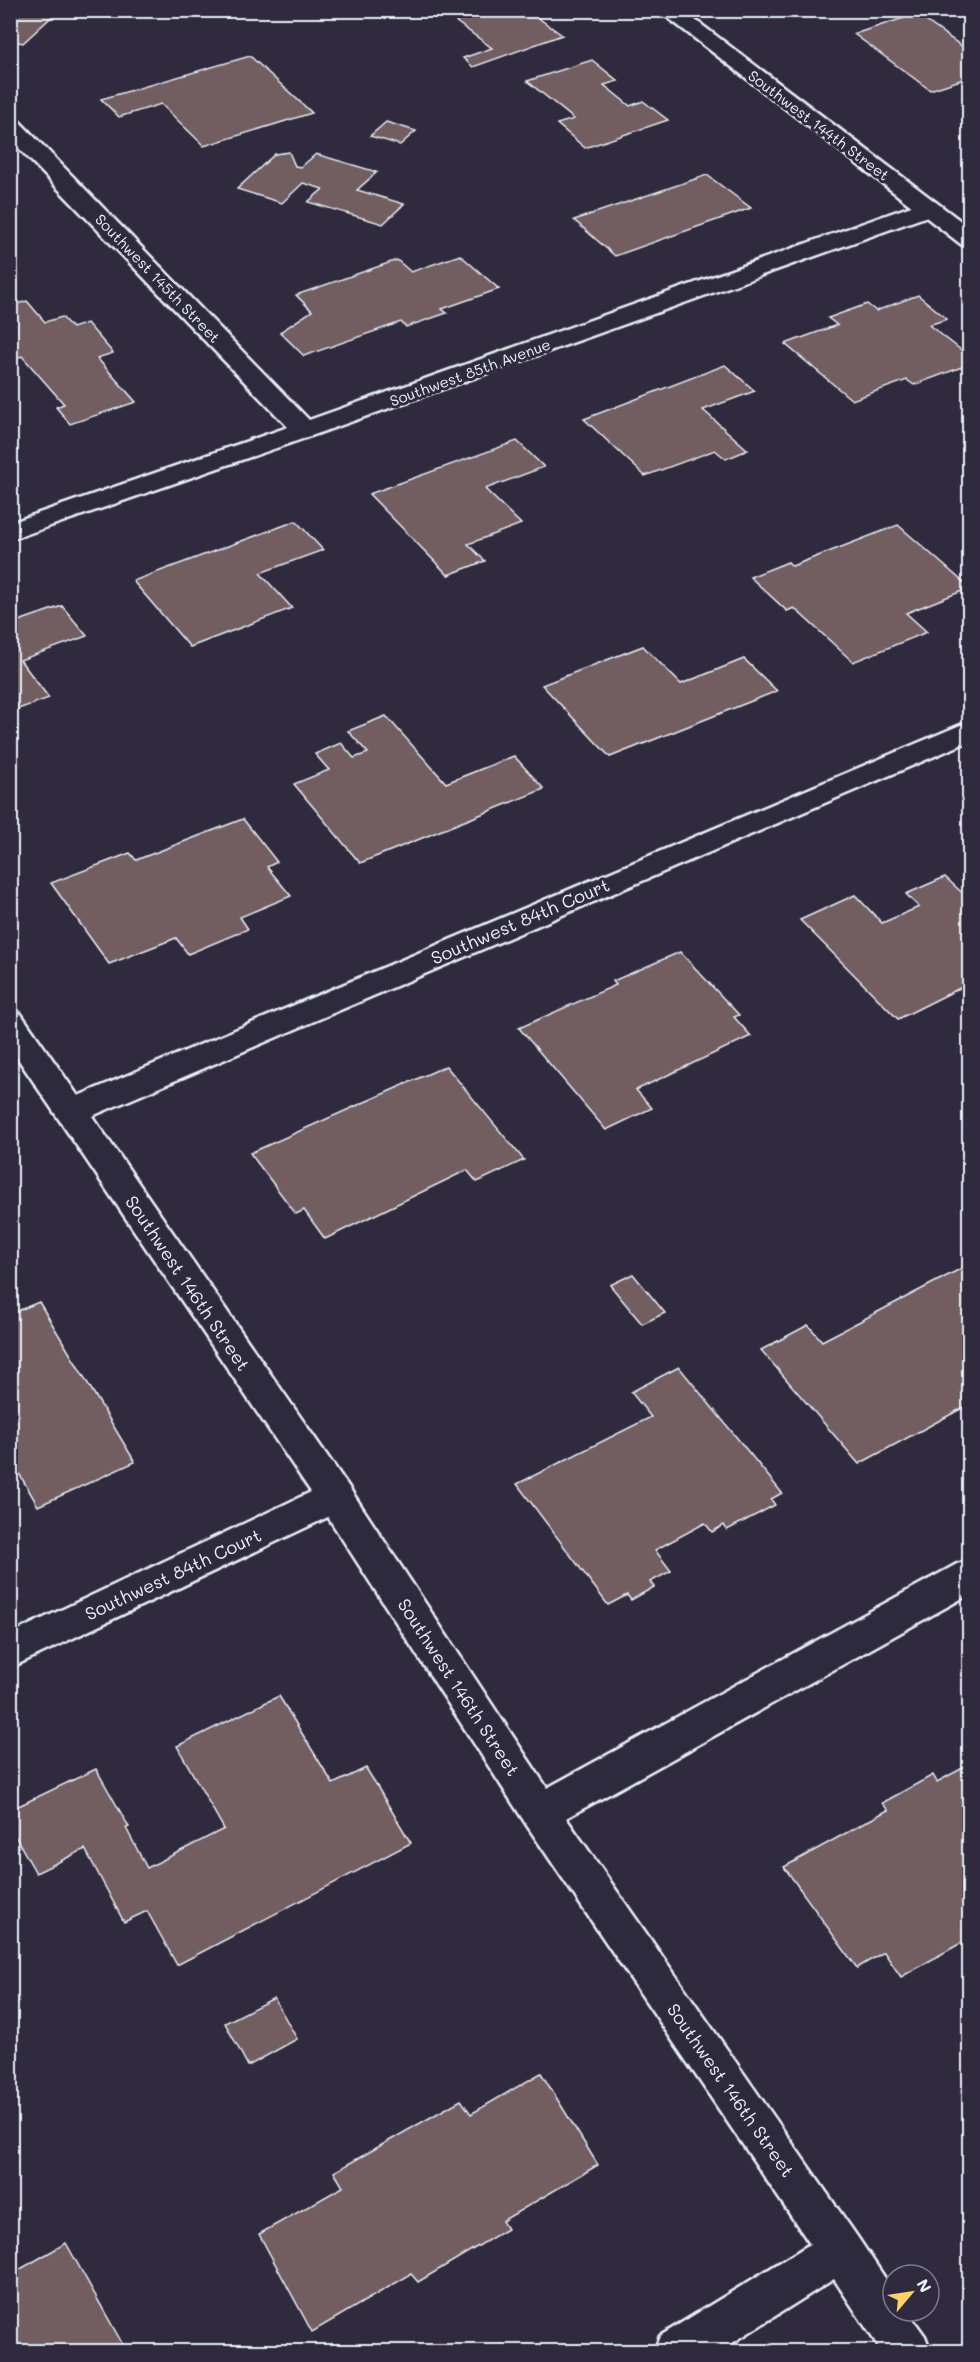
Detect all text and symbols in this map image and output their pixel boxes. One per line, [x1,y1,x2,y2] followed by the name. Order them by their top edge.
[744,65,894,185] street label: Southwest 144th Street
[91,209,225,347] street label: Southwest 145th Street
[387,334,553,410] street label: Southwest 85th Avenue
[427,872,613,970] street label: Southwest 84th Court
[120,1191,256,1375] street label: Southwest 146th Street
[81,1523,265,1625] street label: Southwest 84th Court
[393,1594,525,1780] street label: Southwest 146th Street
[662,1998,800,2182] street label: Southwest 146th Street
[881,2263,941,2323] north arrow
[912,2275,937,2296] text: N

